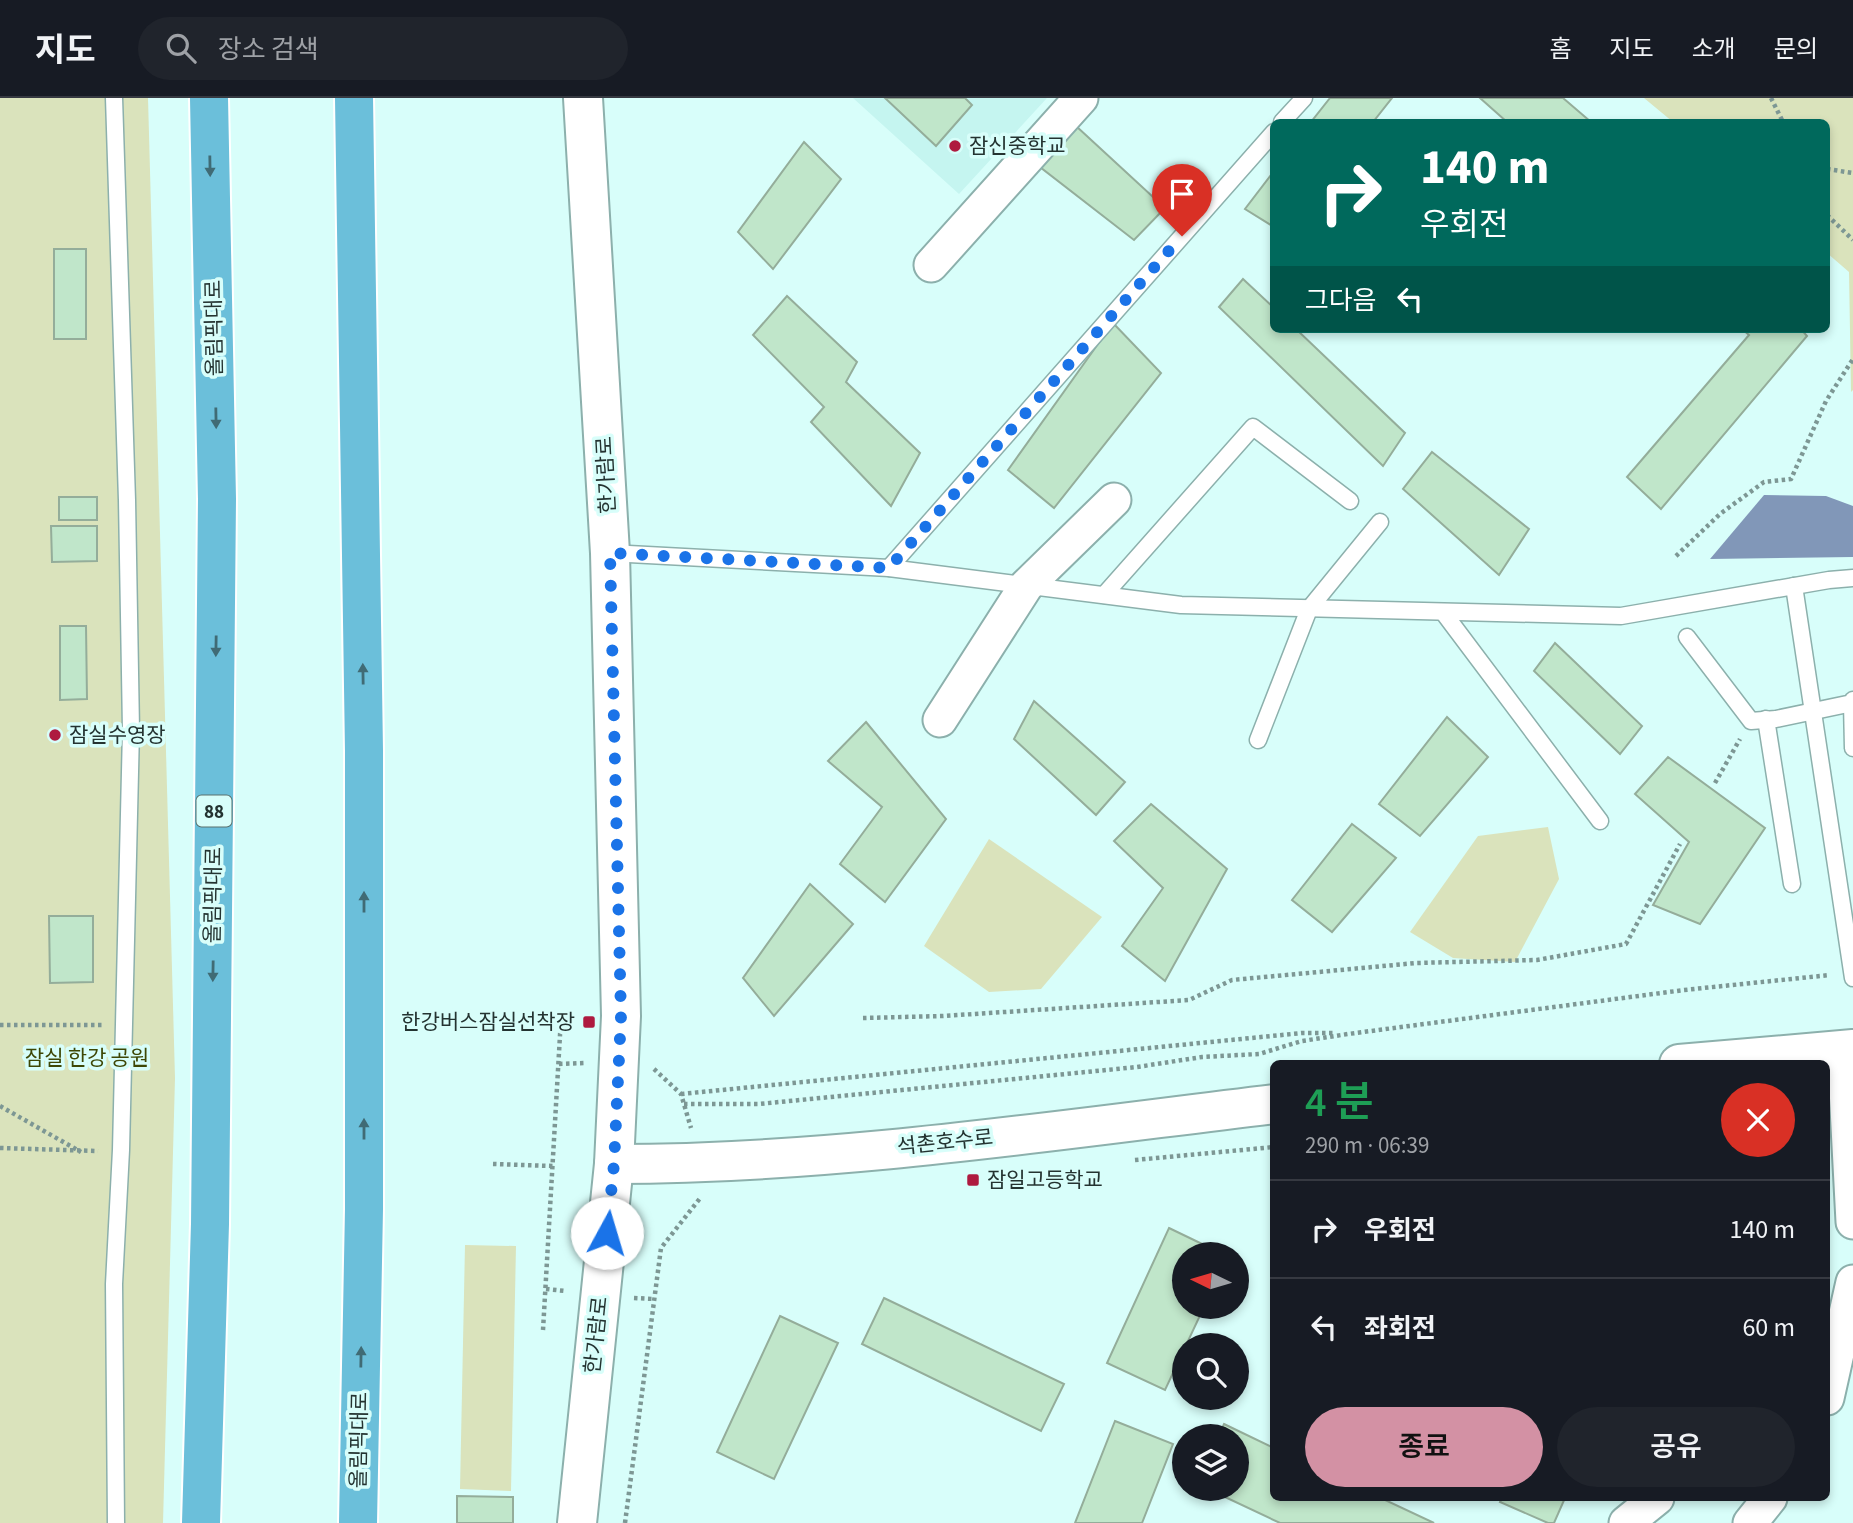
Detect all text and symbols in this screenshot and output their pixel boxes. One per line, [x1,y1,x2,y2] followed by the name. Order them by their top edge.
[138,17,628,80] search box
[35,27,96,74] text: 지도
[162,29,200,67] icon: search
[218,31,319,68] text: 장소 검색
[1549,32,1571,67] text: 홈
[1609,32,1654,67] text: 지도
[1692,32,1736,67] text: 소개
[1774,32,1818,67] text: 문의
[969,131,1066,161] place label: 잠신중학교
[1420,133,1549,203] text: 140 m
[947,138,963,154] marker: 잠신중학교
[1305,147,1396,238] icon: right
[204,155,216,177] one-way arrow
[1152,164,1212,236] pin
[1163,175,1201,213] icon: arrive
[1420,202,1508,248] text: 우회전
[198,279,230,377] street label: 올림픽대로
[1391,280,1429,318] icon: left
[1305,282,1377,319] text: 그다음
[210,407,221,429] one-way arrow
[589,436,623,514] street label: 한가람로
[210,635,222,657] one-way arrow
[357,663,368,685] one-way arrow
[69,720,166,750] place label: 잠실수영장
[47,727,63,743] marker: 잠실수영장
[196,796,232,826] road number: 88
[197,846,229,944] street label: 올림픽대로
[358,891,370,913] one-way arrow
[207,960,219,982] one-way arrow
[401,1007,575,1037] place label: 한강버스잠실선착장
[581,1014,597,1030] marker: 한강버스잠실선착장
[25,1043,149,1073] park label: 잠실 한강 공원
[1305,1073,1374,1133] text: 4 분
[1721,1083,1795,1157] button: close
[358,1118,370,1140] one-way arrow
[895,1122,995,1162] street label: 석촌호수로
[1305,1129,1429,1162] text: 290 m · 06:39
[987,1165,1103,1195] place label: 잠일고등학교
[965,1172,981,1188] marker: 잠일고등학교
[570,1196,644,1270] position arrow
[1305,1210,1343,1248] icon: right
[1729,1211,1795,1248] text: 140 m
[1364,1212,1436,1249] text: 우회전
[1172,1242,1250,1320] north arrow
[1172,1242,1249,1501] map controls
[577,1295,615,1375] street label: 한가람로
[1305,1308,1343,1346] icon: left
[1742,1309,1795,1346] text: 60 m
[1364,1310,1436,1347] text: 좌회전
[1172,1333,1249,1410] button: search
[355,1346,367,1368] one-way arrow
[343,1391,375,1489] street label: 올림픽대로
[1305,1407,1543,1487] button: 종료
[1557,1407,1795,1487] button: 공유
[1172,1424,1249,1501] button: layers

